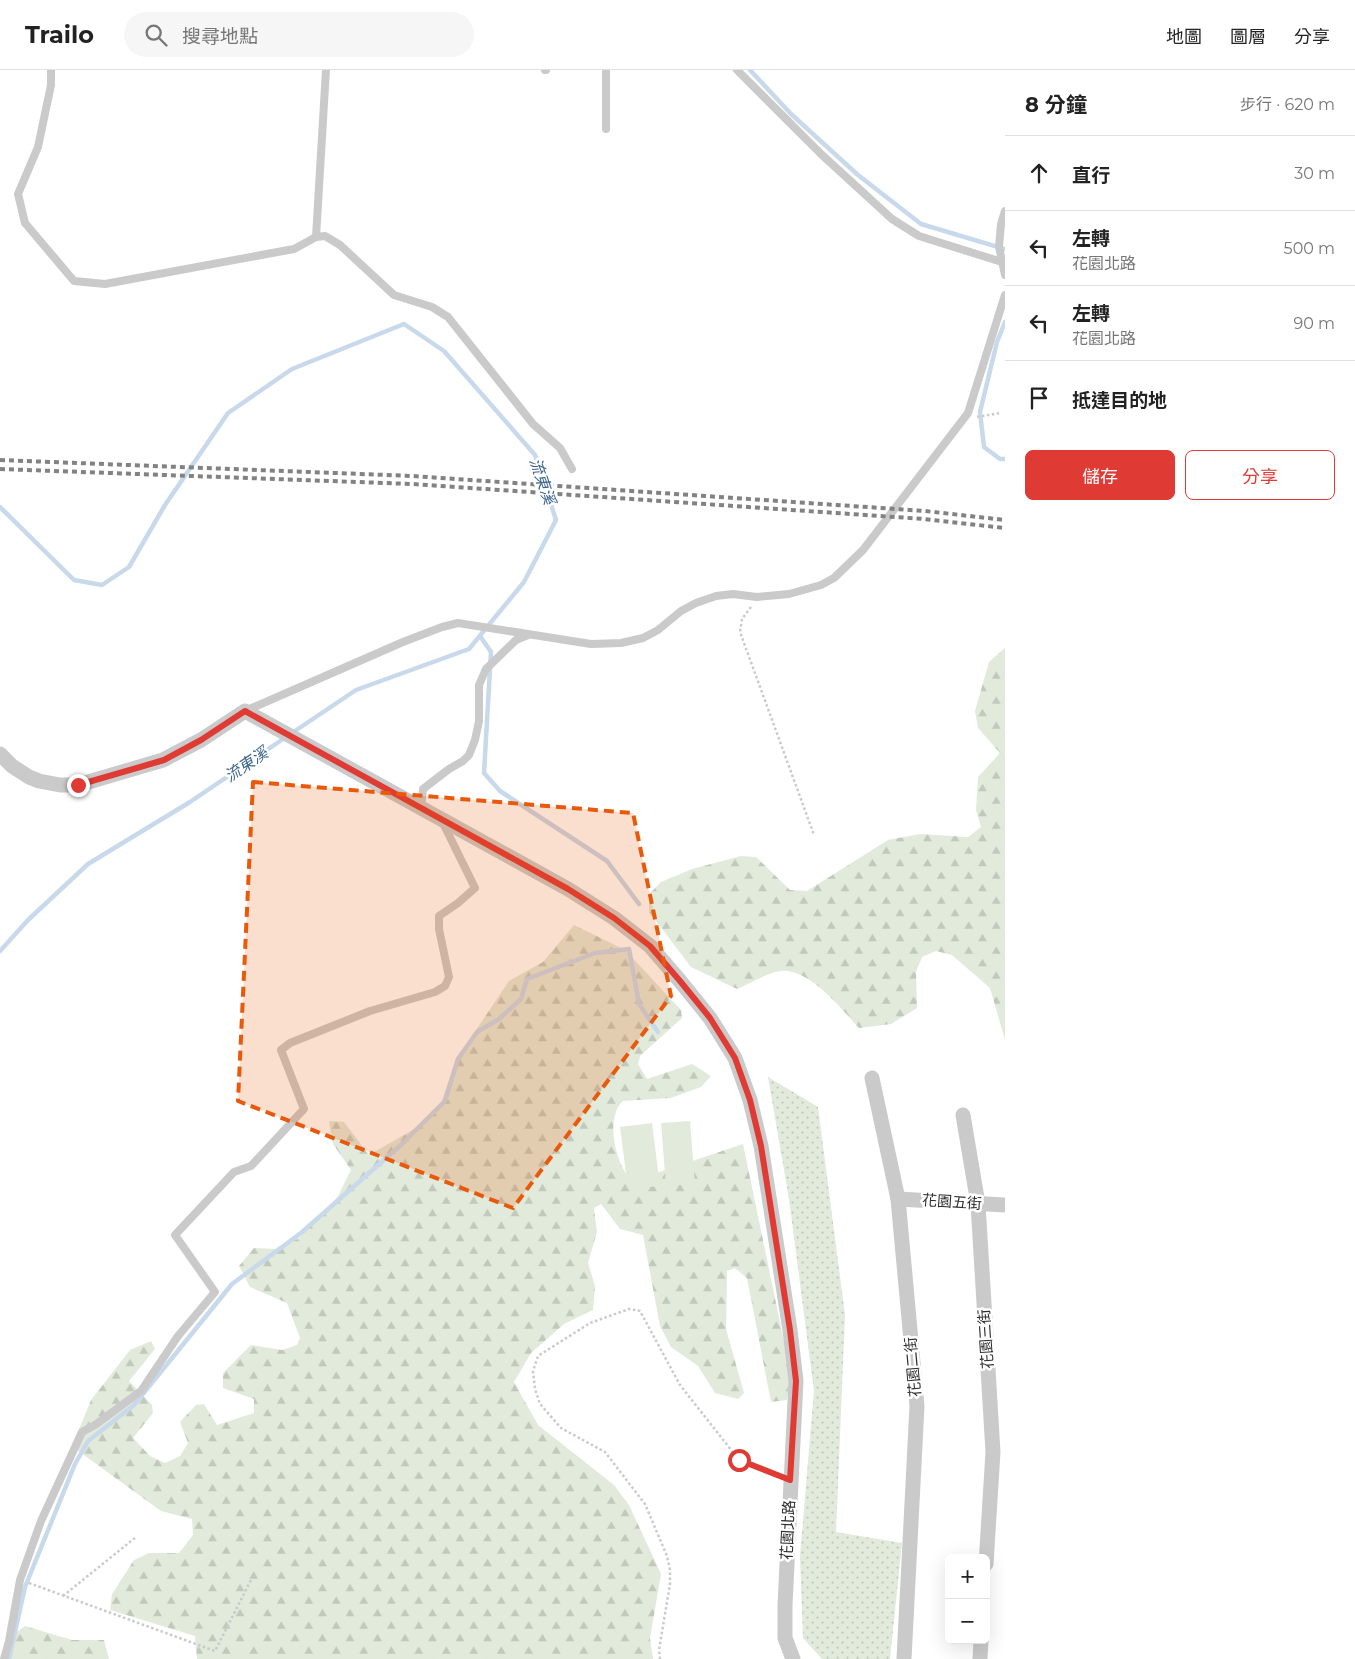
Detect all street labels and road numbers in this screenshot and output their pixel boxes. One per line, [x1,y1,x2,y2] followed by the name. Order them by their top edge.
[921,1190,983,1213] street label: 花園五街
[974,1308,997,1370] street label: 花園三街
[900,1336,925,1398] street label: 花園二街
[776,1500,799,1560] street label: 花園北路

